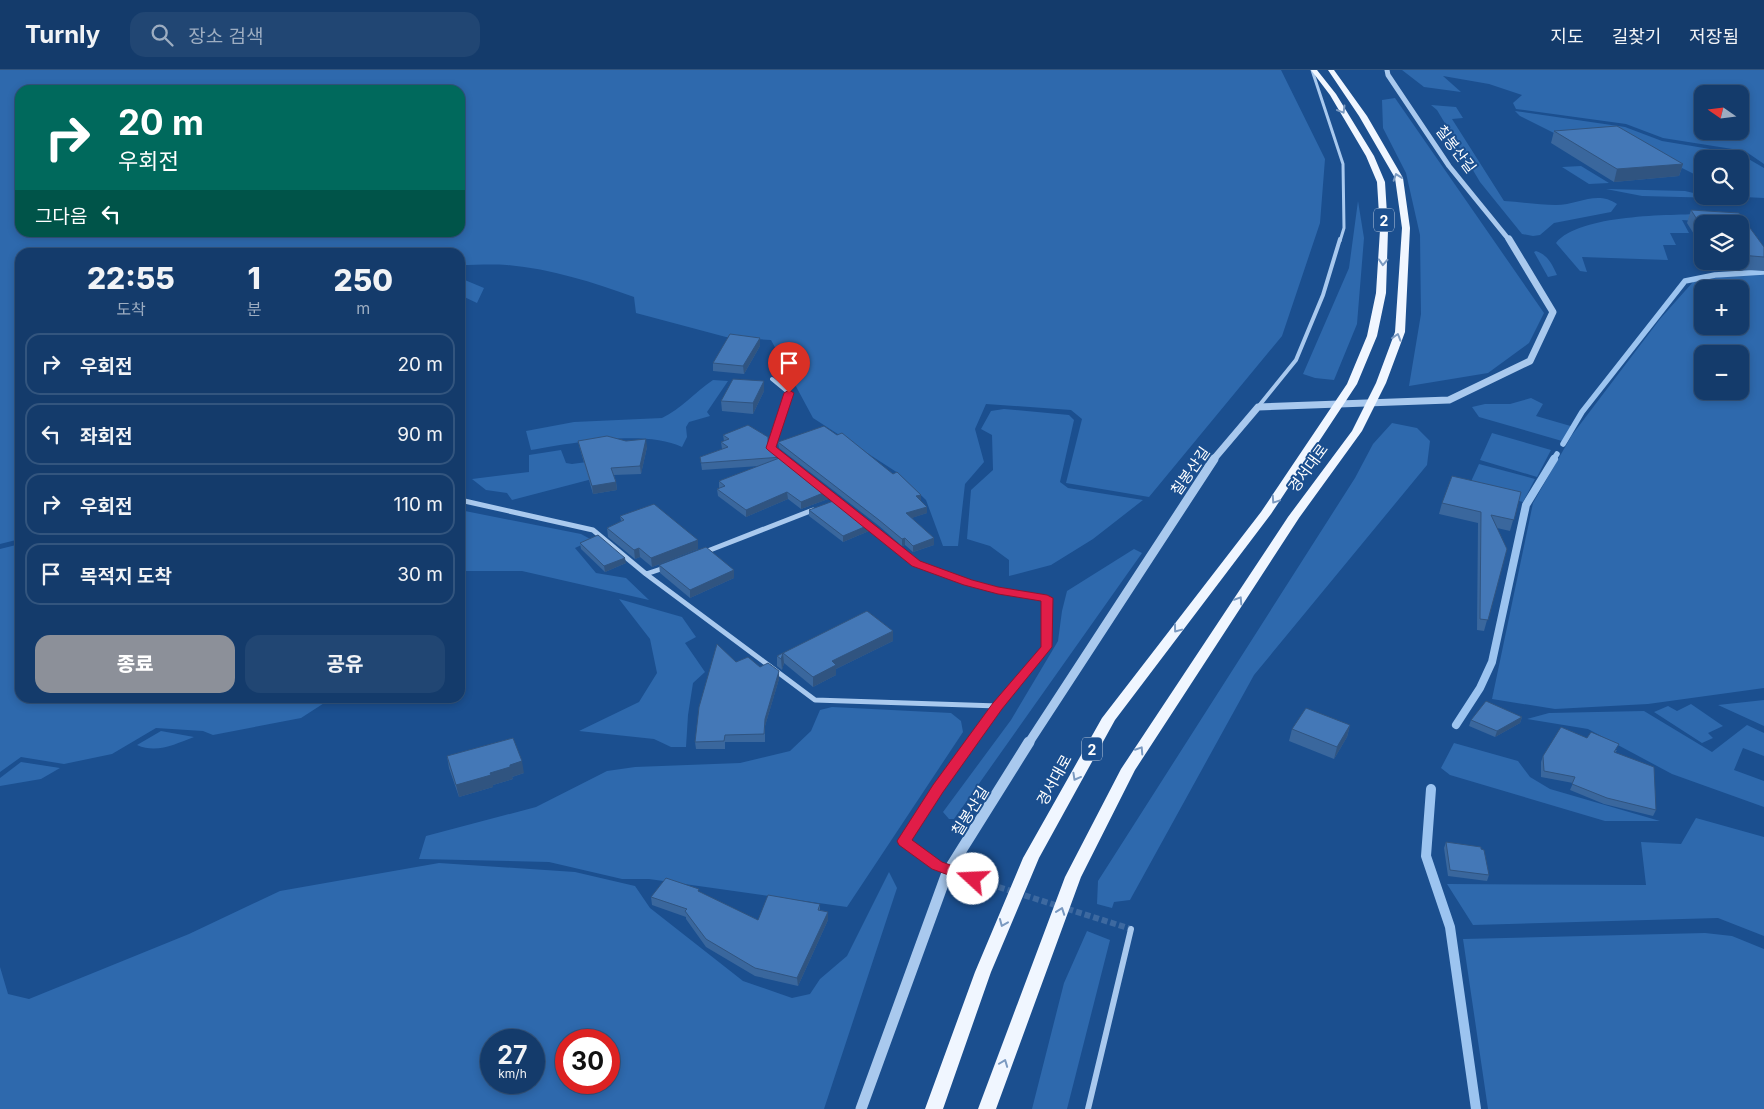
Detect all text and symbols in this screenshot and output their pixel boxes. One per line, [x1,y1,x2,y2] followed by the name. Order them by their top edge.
[130,12,480,57] search box
[25,20,100,49] text: Turnly
[148,21,176,49] icon: search
[188,25,264,48] text: 장소 검색
[1551,26,1584,47] text: 지도
[1612,26,1661,47] text: 길찾기
[1689,26,1739,47] text: 저장됨
[1694,85,1749,140] north arrow
[1694,85,1749,400] map controls
[118,101,204,143] text: 20 m
[1336,104,1346,113] one-way arrow
[35,105,100,170] icon: right
[1432,121,1480,177] street label: 칠봉산길
[118,148,179,174] text: 우회전
[1694,150,1749,205] button: search
[1393,173,1403,182] one-way arrow
[97,200,125,228] icon: left
[35,205,87,228] text: 그다음
[1374,208,1394,232] road number: 2
[1694,215,1749,270] button: layers
[1377,258,1388,266] one-way arrow
[87,260,175,296] text: 22:55
[248,260,261,296] text: 1
[334,262,393,298] text: 250
[1694,280,1749,335] button: +
[356,298,370,318] text: m
[116,299,146,319] text: 도착
[247,299,262,319] text: 분
[1392,333,1402,342] one-way arrow
[768,342,810,393] pin
[1694,345,1749,400] button: −
[775,349,803,377] icon: arrive
[37,350,65,378] icon: right
[397,353,443,376] text: 20 m
[80,355,132,378] text: 우회전
[37,420,65,448] icon: left
[397,423,443,446] text: 90 m
[80,425,132,448] text: 좌회전
[1284,440,1332,496] street label: 경서대로
[1166,443,1214,499] street label: 칠봉산길
[37,490,65,518] icon: right
[394,493,443,516] text: 110 m
[1272,494,1281,503] one-way arrow
[80,495,132,518] text: 우회전
[37,560,65,588] icon: arrive
[397,563,443,586] text: 30 m
[80,565,172,588] text: 목적지 도착
[1233,596,1243,605] one-way arrow
[1174,623,1183,633] one-way arrow
[35,635,235,693] button: 종료
[245,635,445,693] button: 공유
[1082,738,1102,761] road number: 2
[1134,746,1143,756] one-way arrow
[1032,751,1076,809] street label: 경서대로
[1072,772,1082,781] one-way arrow
[947,783,993,839] street label: 칠봉산길
[946,852,998,904] position arrow
[1055,907,1065,916] one-way arrow
[999,918,1010,927] one-way arrow
[555,1029,620,1094] speed limit sign: 30
[497,1040,528,1070] text: 27
[998,1060,1008,1068] one-way arrow
[498,1066,527,1081] text: km/h

